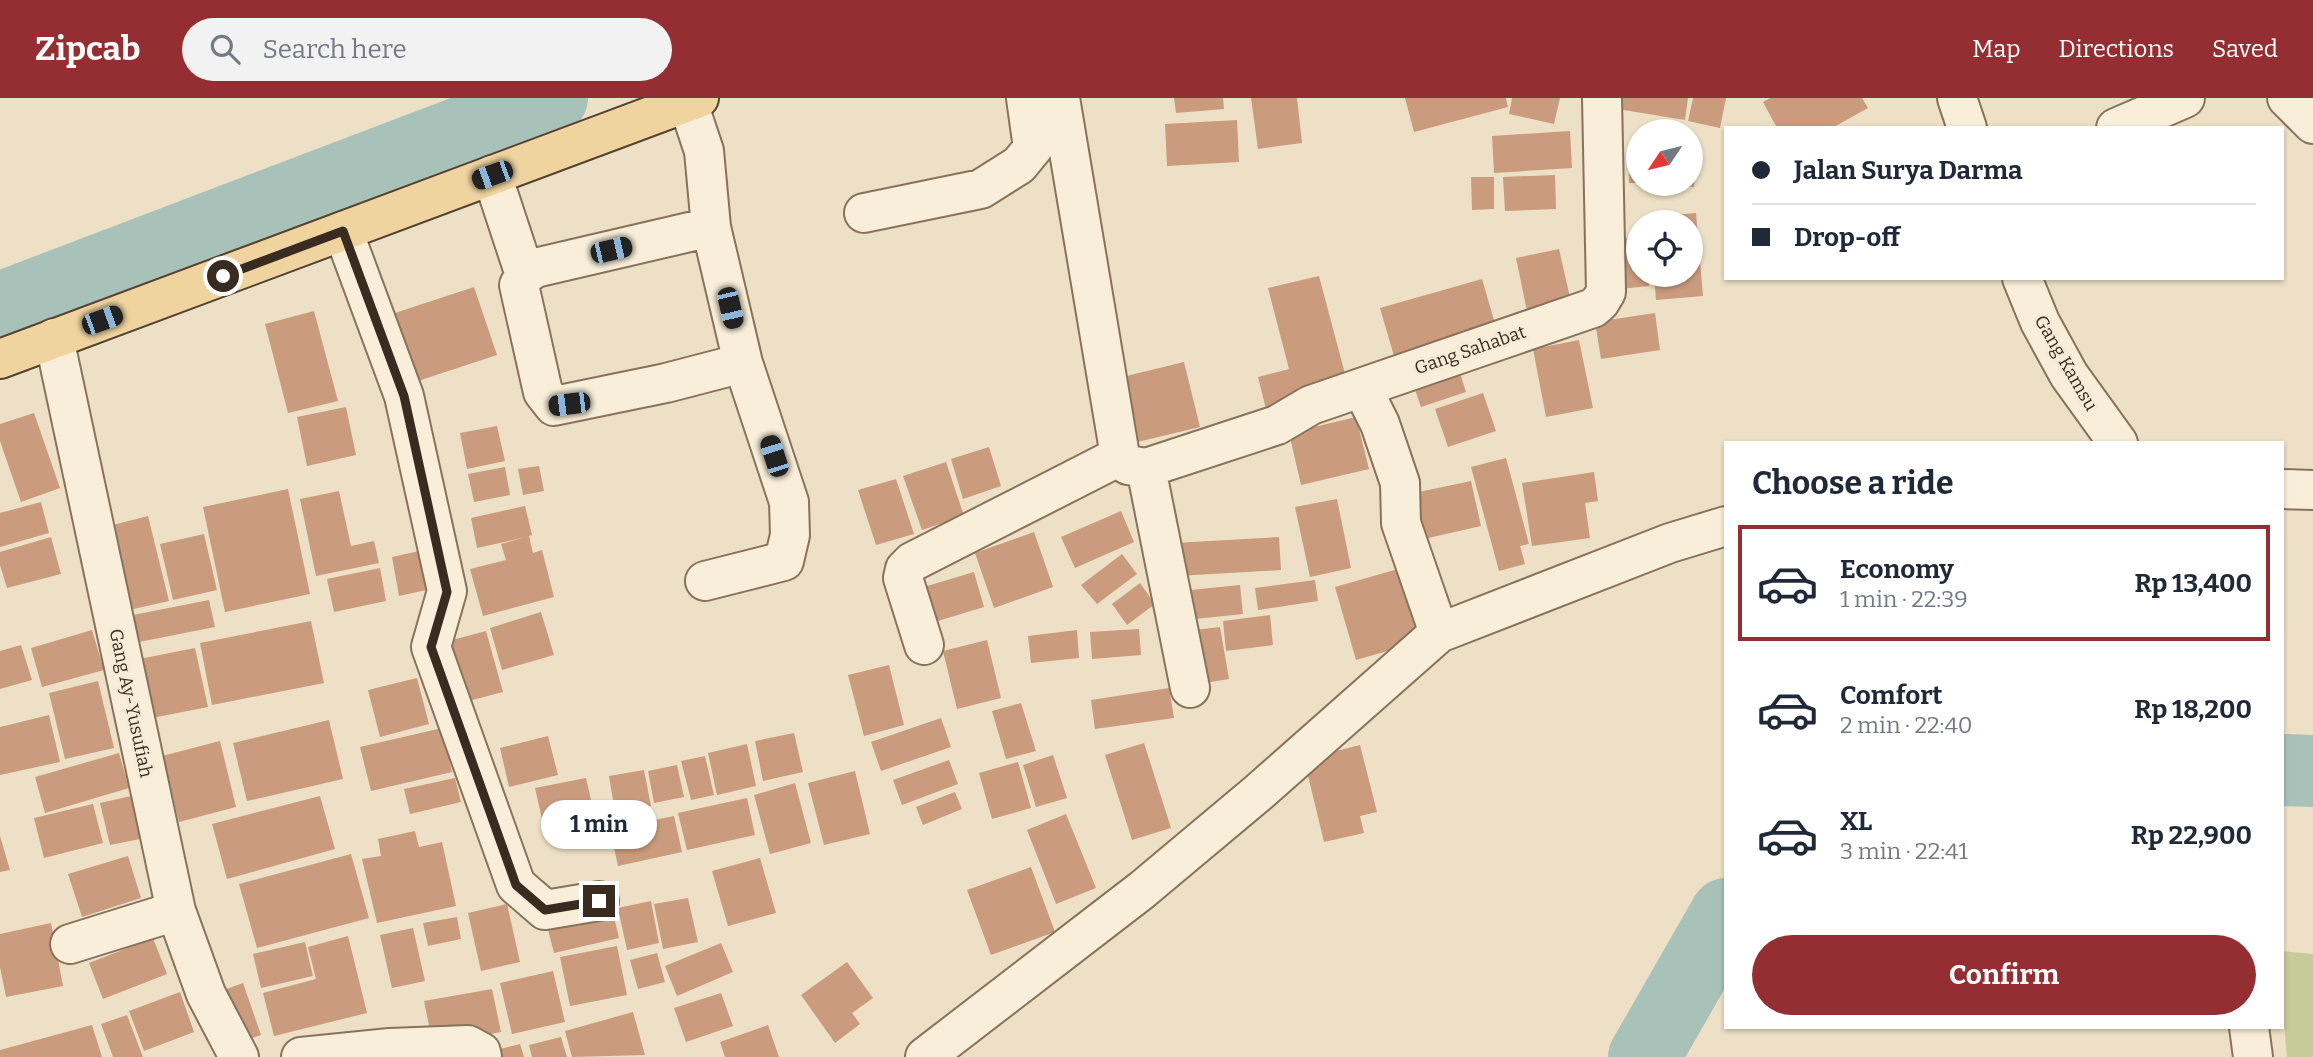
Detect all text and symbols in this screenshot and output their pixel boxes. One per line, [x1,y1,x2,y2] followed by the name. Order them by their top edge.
[182,18,672,81] search box
[35,29,140,69] text: Zipcab
[206,30,244,68] icon: search
[262,34,407,65] text: Search here
[1972,35,2021,63] text: Map
[2059,35,2174,63] text: Directions
[2212,35,2278,63] text: Saved
[1626,119,1703,196] north arrow
[1626,119,1703,287] map controls
[1794,155,2023,186] text: Jalan Surya Darma
[469,158,516,192] car
[1626,210,1703,287] button: locate
[1794,222,1900,253] text: Drop-off
[589,235,634,265] car
[207,260,239,292] route start
[716,285,745,331] car
[79,303,126,337] car
[2030,311,2102,415] street label: Gang Kamsu
[1412,321,1529,379] street label: Gang Sahabat
[547,391,592,417] car
[758,433,791,479] car
[1752,464,1953,502] text: Choose a ride
[1756,552,1819,615] icon: car
[1840,554,1954,585] text: Economy
[2134,568,2252,599] text: Rp 13,400
[1840,585,1968,613] text: 1 min · 22:39
[104,627,158,779] street label: Gang Ay-Yusufiah
[1756,678,1819,741] icon: car
[1840,680,1943,711] text: Comfort
[2134,694,2252,725] text: Rp 18,200
[1840,711,1973,739] text: 2 min · 22:40
[541,800,657,848] callout: 1 min
[1756,804,1819,867] icon: car
[1840,806,1872,837] text: XL
[570,810,628,838] text: 1 min
[2131,820,2252,851] text: Rp 22,900
[1840,837,1968,865] text: 3 min · 22:41
[583,885,615,917] route end
[1752,935,2256,1015] button: Confirm

